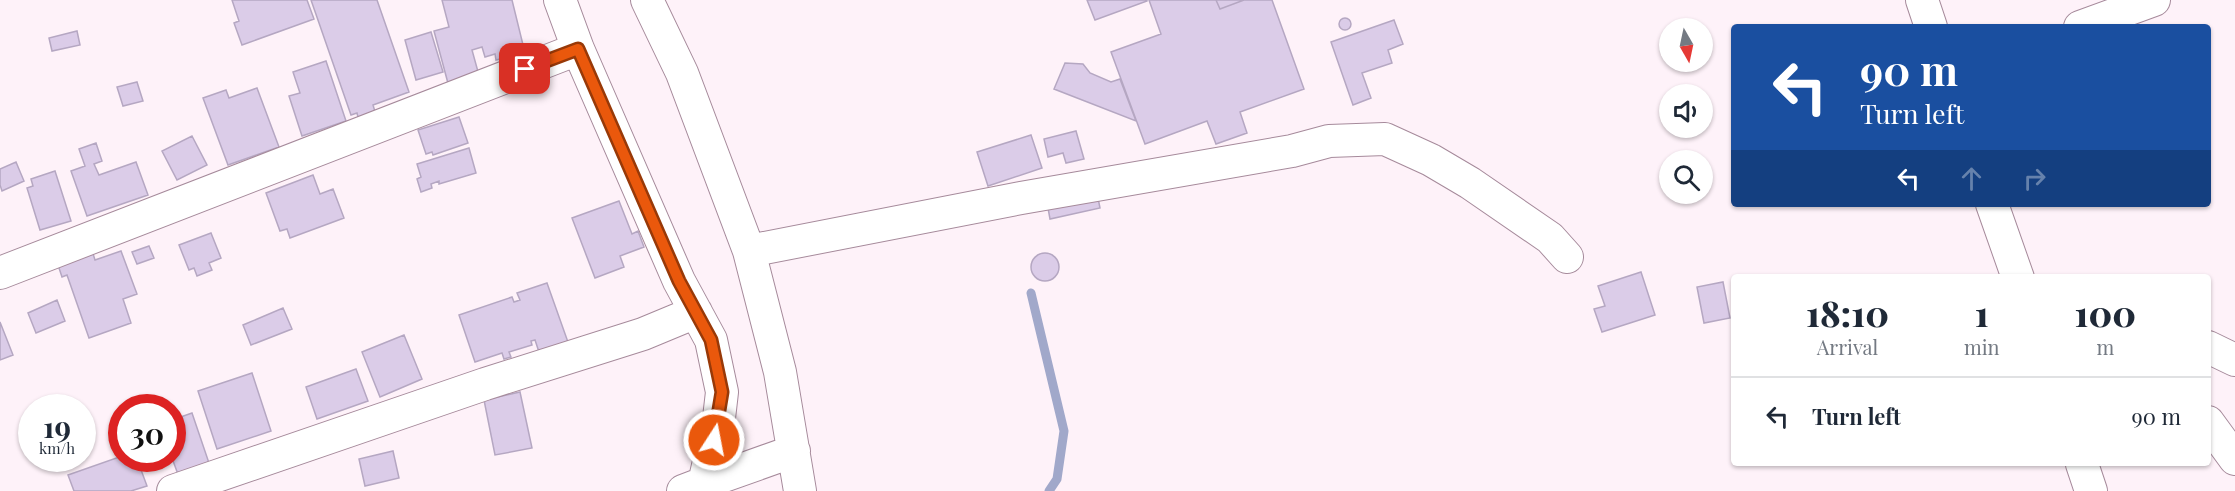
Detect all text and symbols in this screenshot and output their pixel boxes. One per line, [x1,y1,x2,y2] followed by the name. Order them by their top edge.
[1659,18,1713,72] north arrow
[1659,18,1713,204] map controls
[1860,41,1958,97] text: 90 m
[499,43,550,94] pin
[1761,48,1839,126] icon: left
[508,52,541,85] icon: arrive
[1659,84,1713,138] button: sound
[1860,95,1964,131] text: Turn left
[1659,150,1713,204] button: search
[1892,162,1925,195] icon: left
[1955,162,1988,195] icon: ahead
[2018,162,2051,195] icon: right
[1806,288,1889,336] text: 18:10
[1975,288,1989,336] text: 1
[2075,288,2136,336] text: 100
[1817,333,1878,360] text: Arrival
[1964,333,2000,360] text: min
[2096,333,2114,360] text: m
[108,394,186,472] speed limit sign: 30
[1761,400,1794,433] icon: left
[1812,401,1901,431] text: Turn left
[2132,401,2181,431] text: 90 m
[43,406,71,446] text: 19
[682,408,746,472] position arrow
[39,438,75,458] text: km/h

